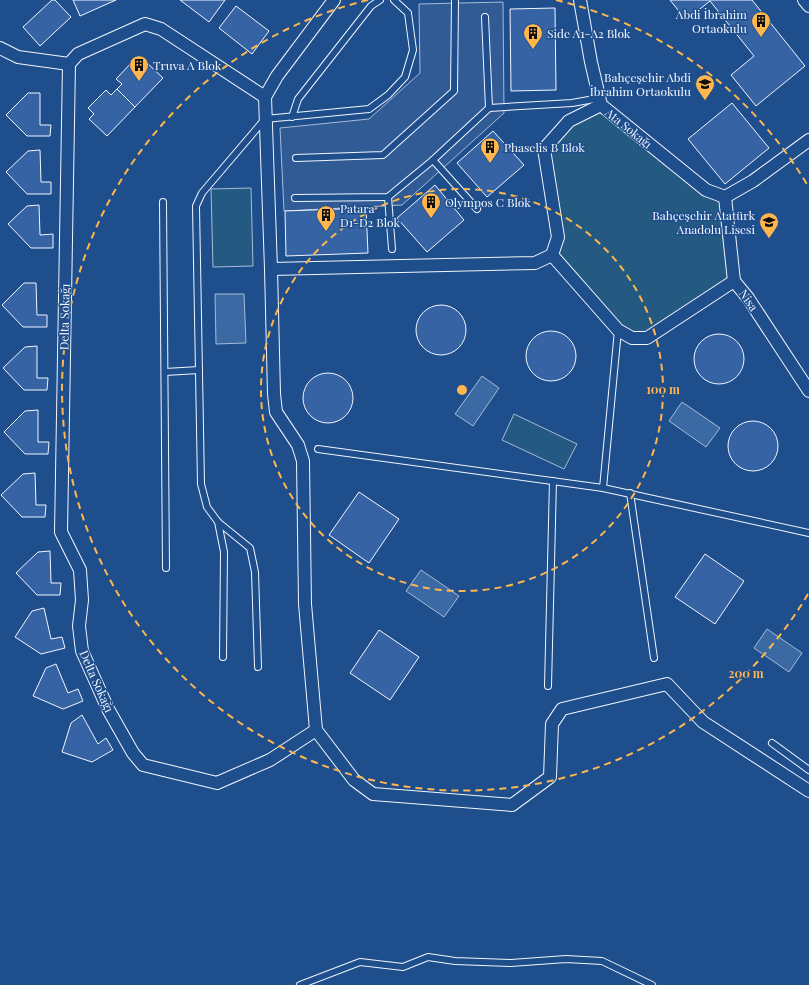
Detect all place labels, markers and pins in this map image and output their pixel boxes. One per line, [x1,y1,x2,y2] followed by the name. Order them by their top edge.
[675,6,747,36] place label: Abdi İbrahim Ortaokulu
[750,10,772,38] building icon: Abdi İbrahim Ortaokulu
[522,22,544,50] building icon: Side A1-A2 Blok
[547,25,631,41] place label: Side A1-A2 Blok
[128,54,150,82] building icon: Truva A Blok
[153,57,222,73] place label: Truva A Blok
[590,69,691,99] place label: Bahçeşehir Abdi İbrahim Ortaokulu
[694,73,716,101] school or university icon: Bahçeşehir Abdi İbrahim Ortaokulu
[479,136,501,164] building icon: Phaselis B Blok
[504,139,585,155] place label: Phaselis B Blok
[420,191,442,219] building icon: Olympos C Blok
[445,194,531,210] place label: Olympos C Blok
[340,200,400,230] place label: Patara D1-D2 Blok
[315,204,337,232] building icon: Patara D1-D2 Blok
[652,207,755,237] place label: Bahçeşehir Atatürk Anadolu Lisesi
[758,211,780,239] school or university icon: Bahçeşehir Atatürk Anadolu Lisesi
[455,383,469,397] centre of rings

